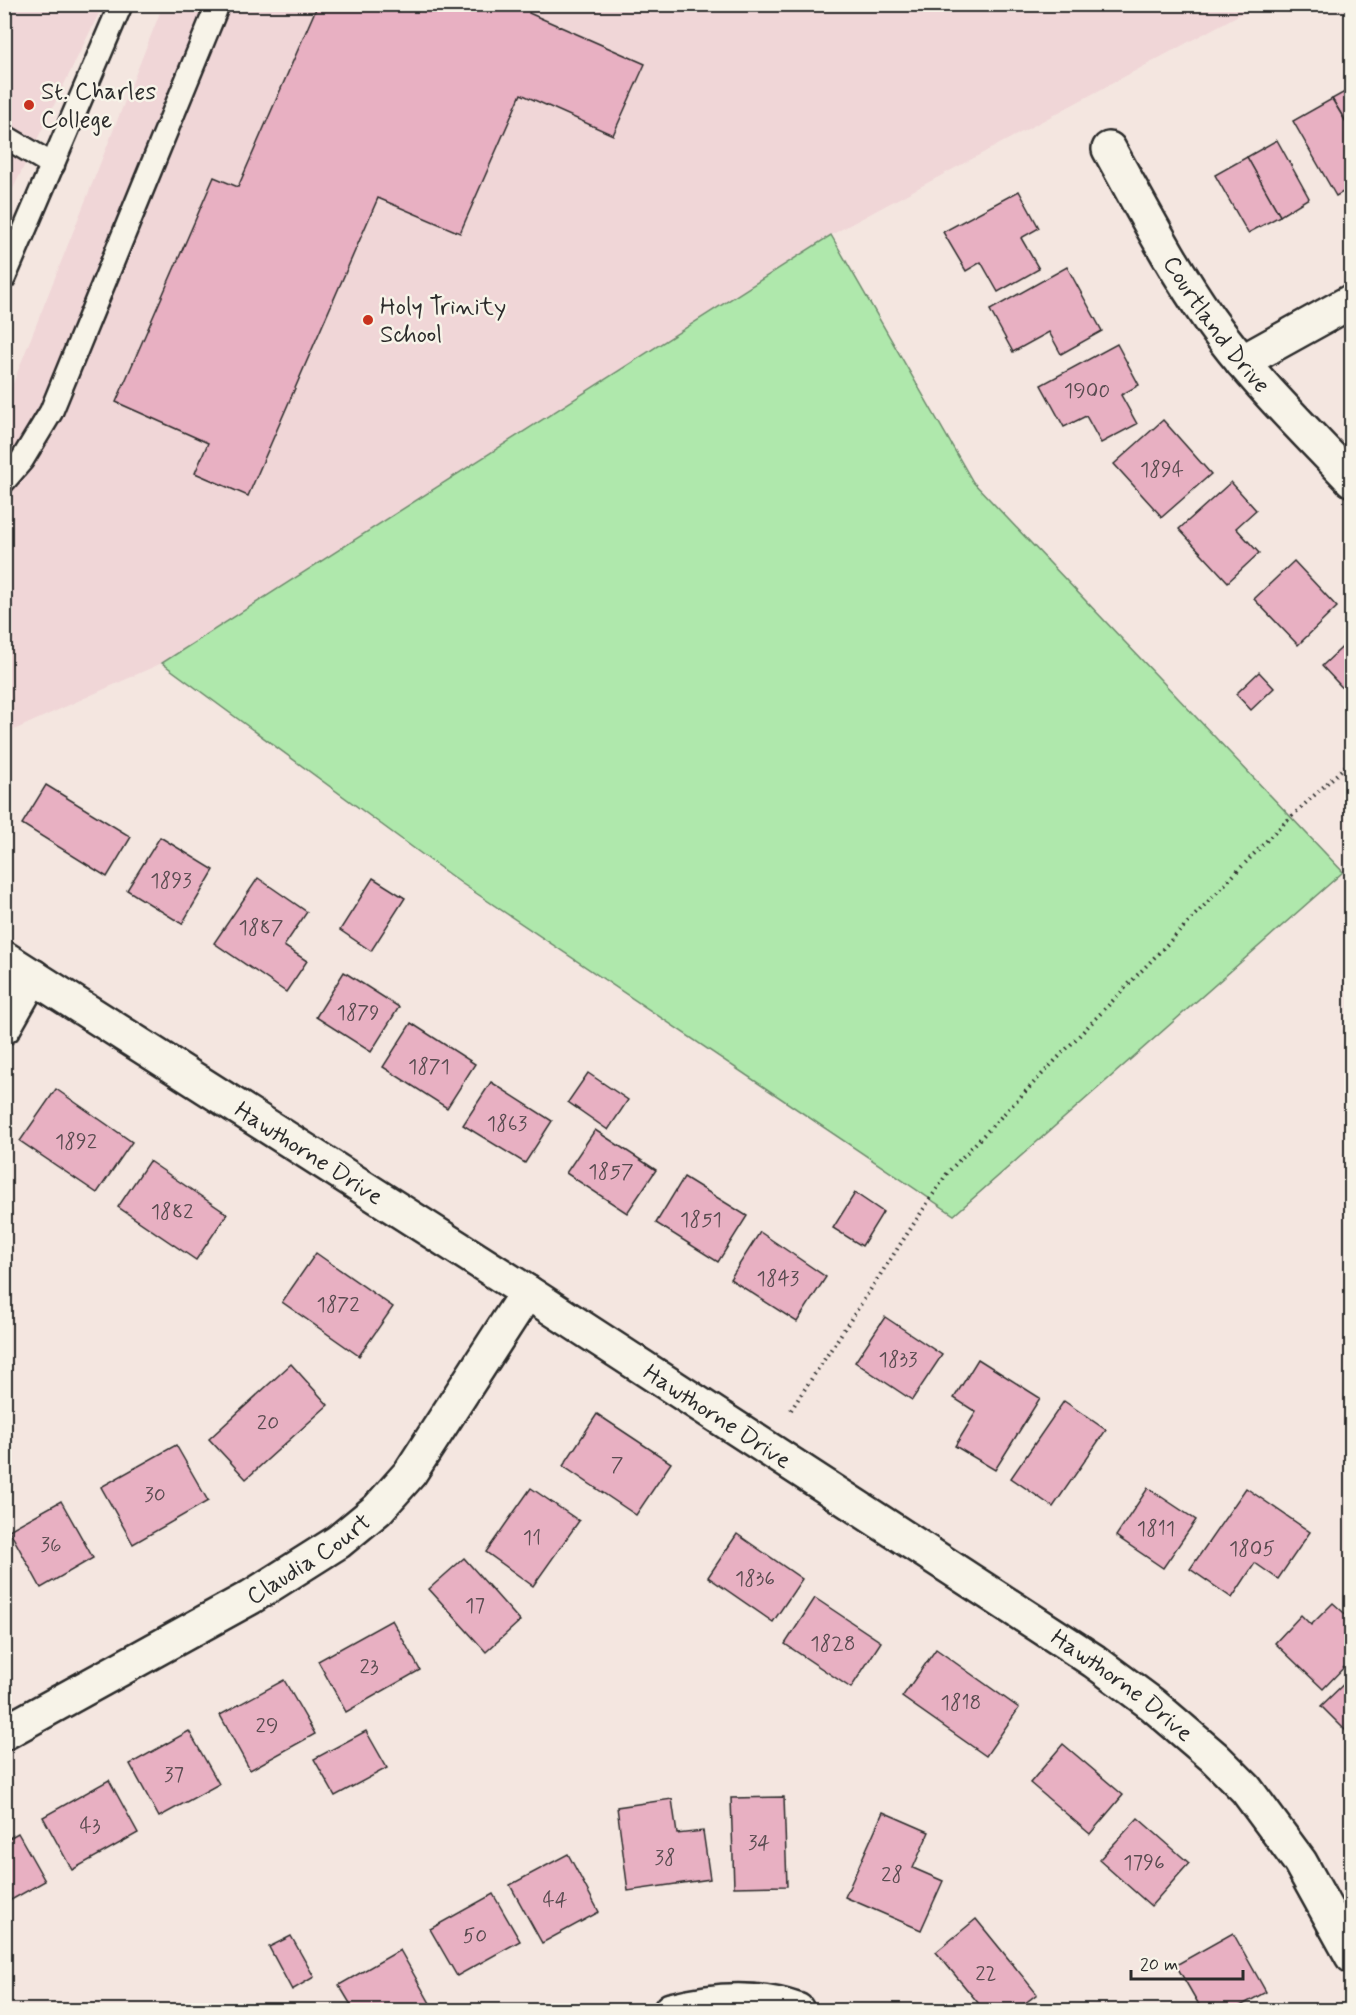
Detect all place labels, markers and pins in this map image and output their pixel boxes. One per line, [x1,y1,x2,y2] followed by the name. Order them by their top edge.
[41,77,156,136] place label: St. Charles College
[22,98,36,112] marker: St. Charles College
[380,292,506,351] place label: Holy Trinity School
[361,313,375,327] marker: Holy Trinity School

